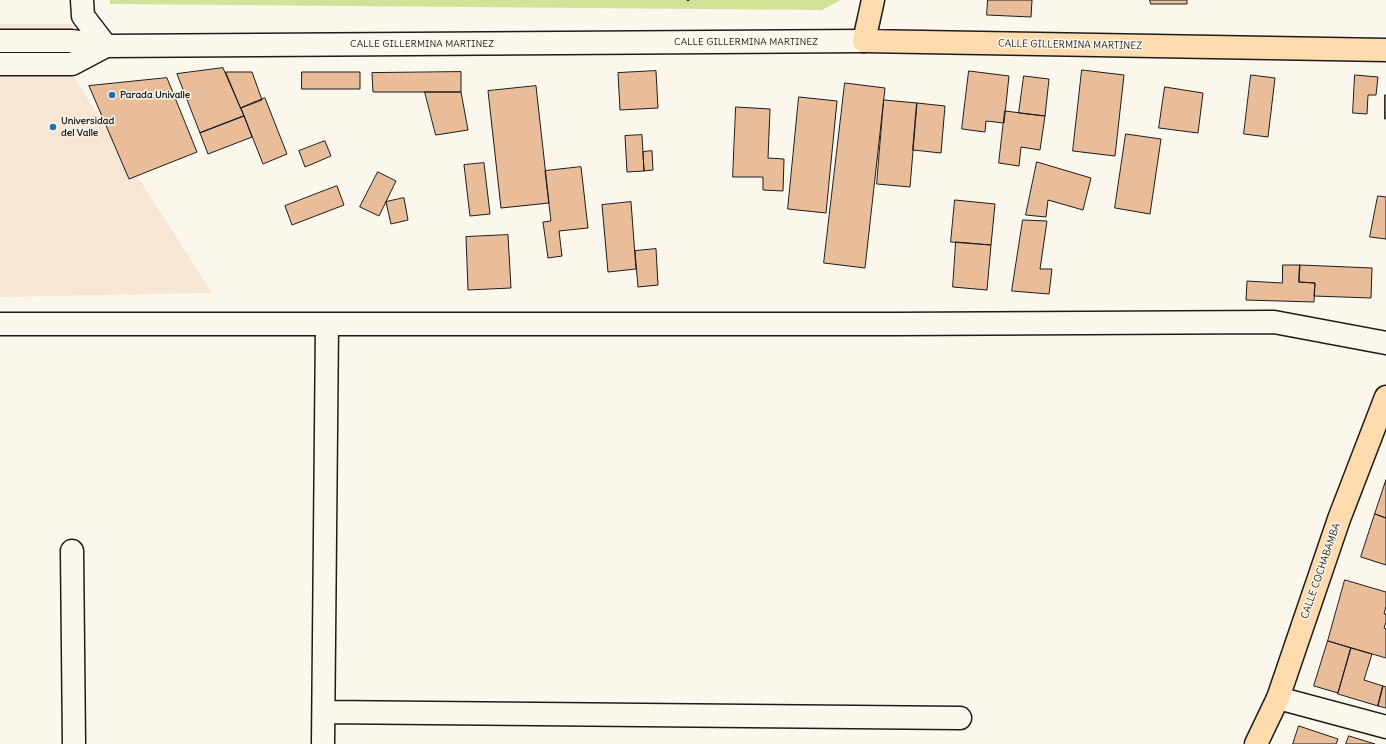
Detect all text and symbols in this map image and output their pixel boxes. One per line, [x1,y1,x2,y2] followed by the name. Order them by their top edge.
[674,36,818,48] street label: CALLE GILLERMINA MARTINEZ
[350,38,494,50] street label: CALLE GILLERMINA MARTINEZ
[998,38,1142,52] street label: CALLE GILLERMINA MARTINEZ
[120,89,190,101] place label: Parada Univalle
[107,90,117,100] marker: Parada Univalle
[61,115,114,138] place label: Universidad del Valle
[48,122,58,132] marker: Universidad del Valle
[1299,522,1343,620] street label: CALLE COCHABAMBA

